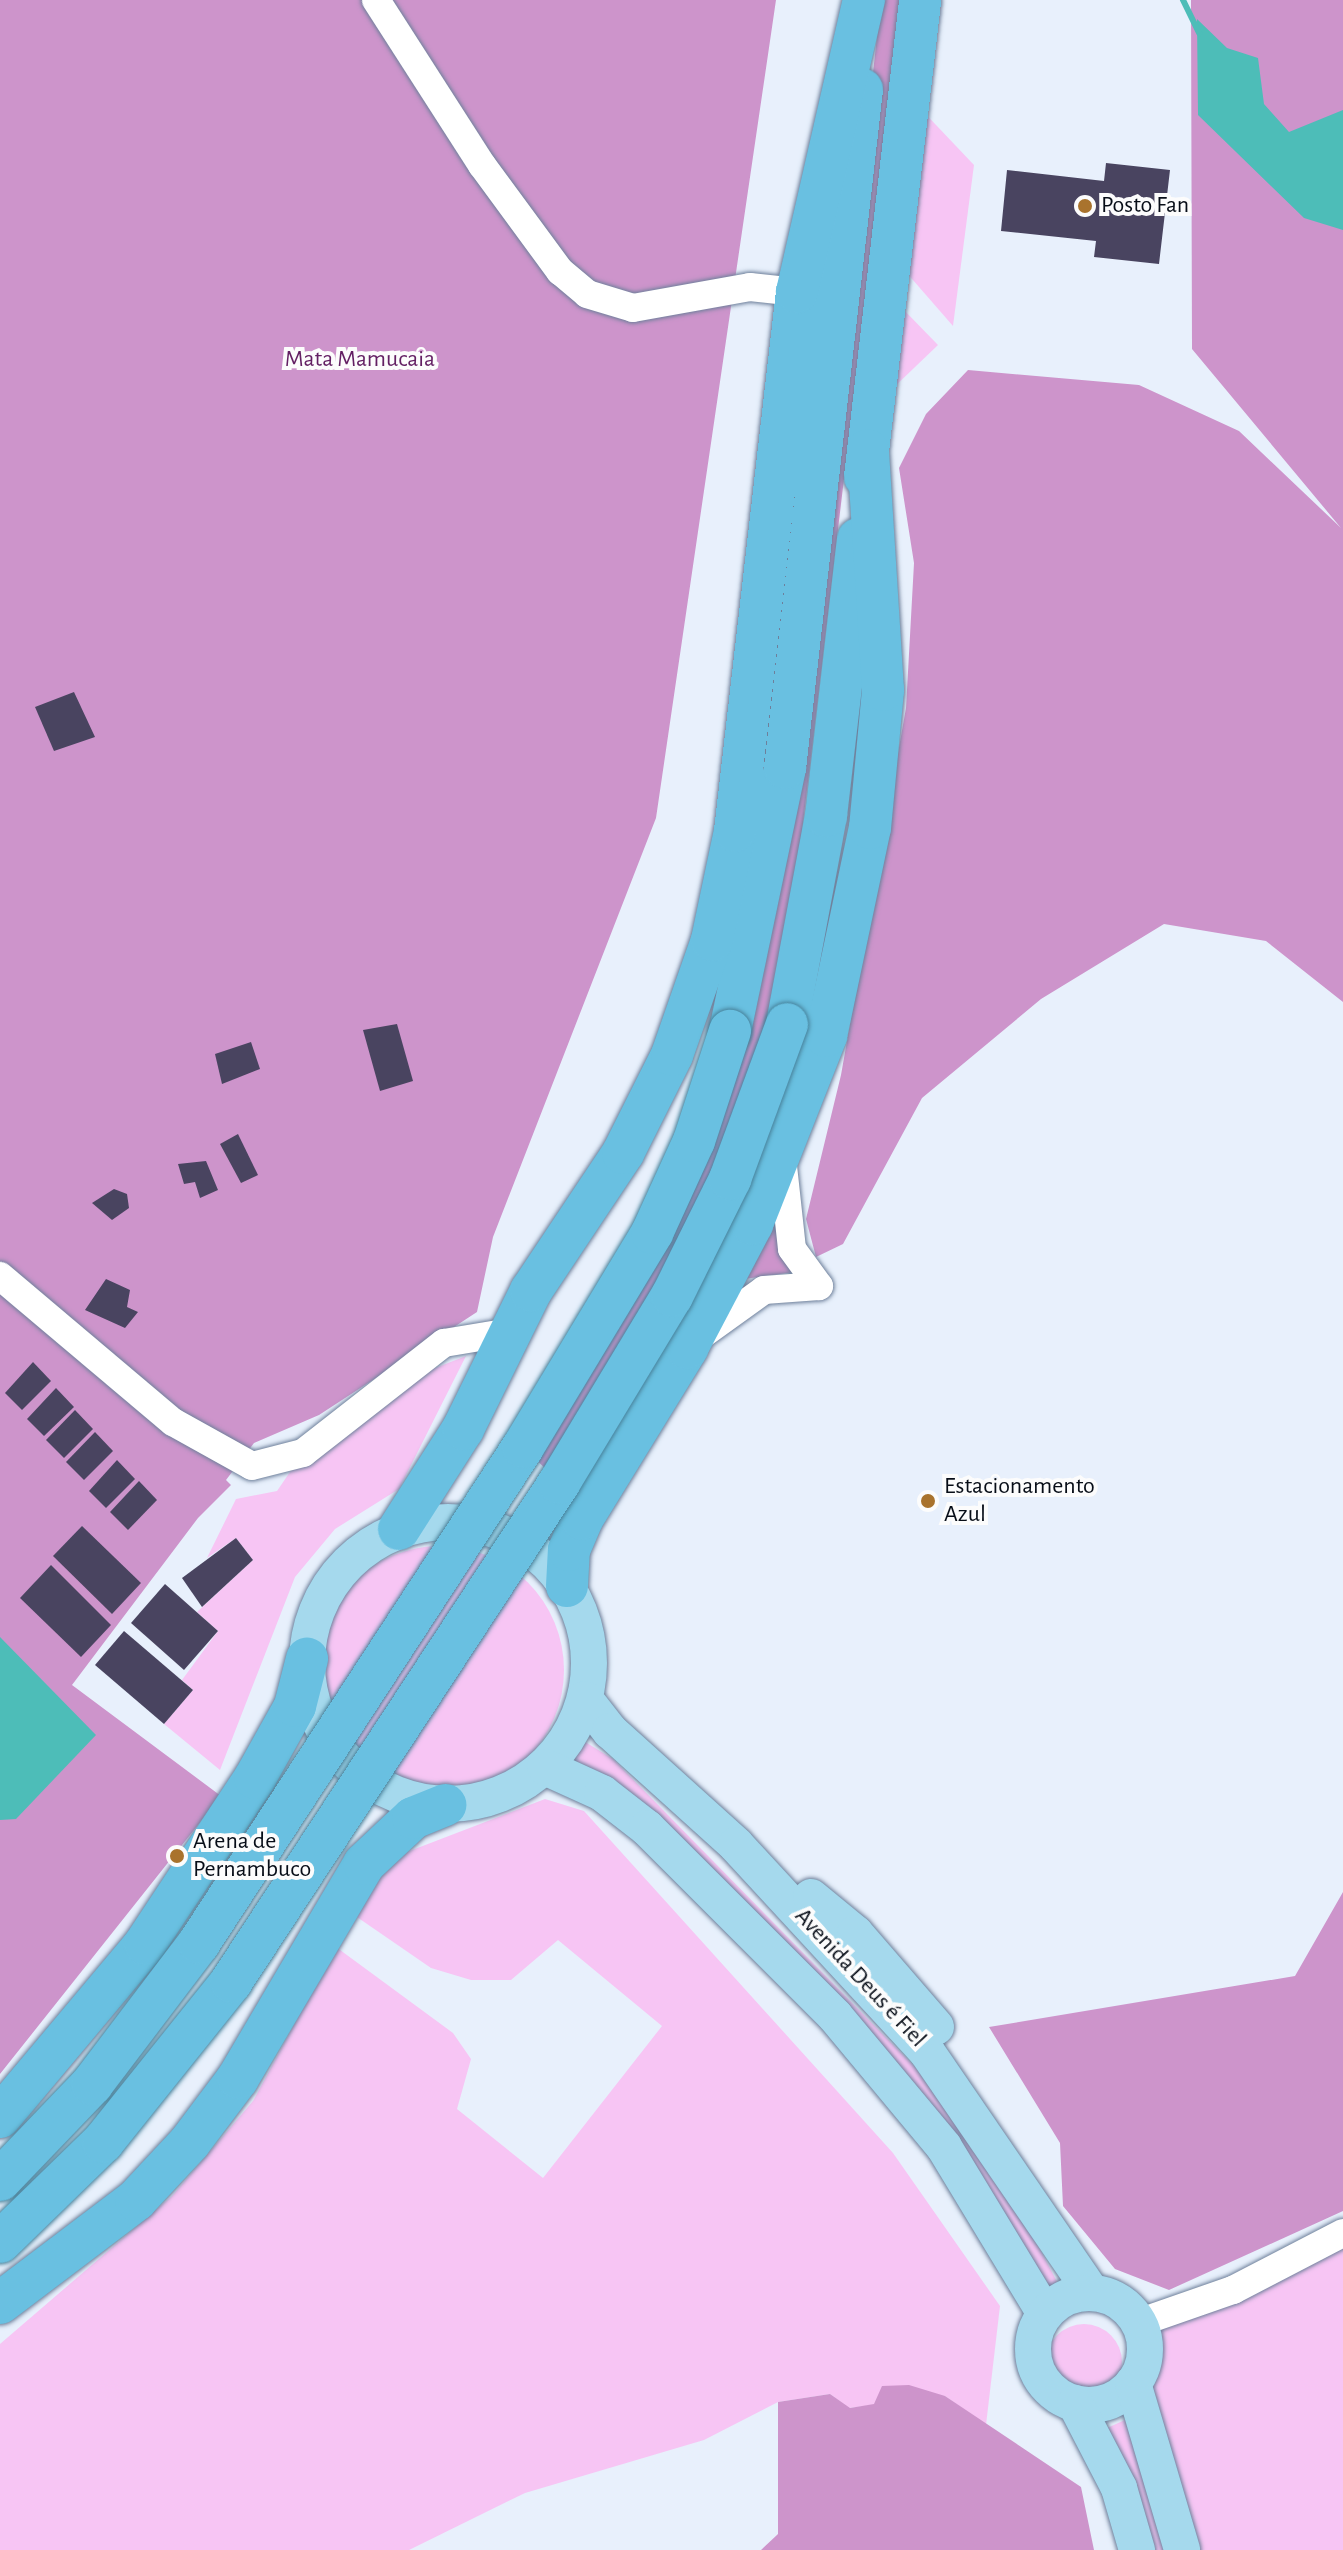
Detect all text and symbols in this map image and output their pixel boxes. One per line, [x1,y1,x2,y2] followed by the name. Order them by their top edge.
[1101,192,1189,220] place label: Posto Fan
[1076,197,1094,215] marker: Posto Fan
[285,346,435,374] park label: Mata Mamucaia
[944,1473,1095,1529] place label: Estacionamento Azul
[919,1492,937,1510] marker: Estacionamento Azul
[193,1828,311,1884] place label: Arena de Pernambuco
[168,1847,186,1865] marker: Arena de Pernambuco
[788,1902,932,2054] street label: Avenida Deus é Fiel

